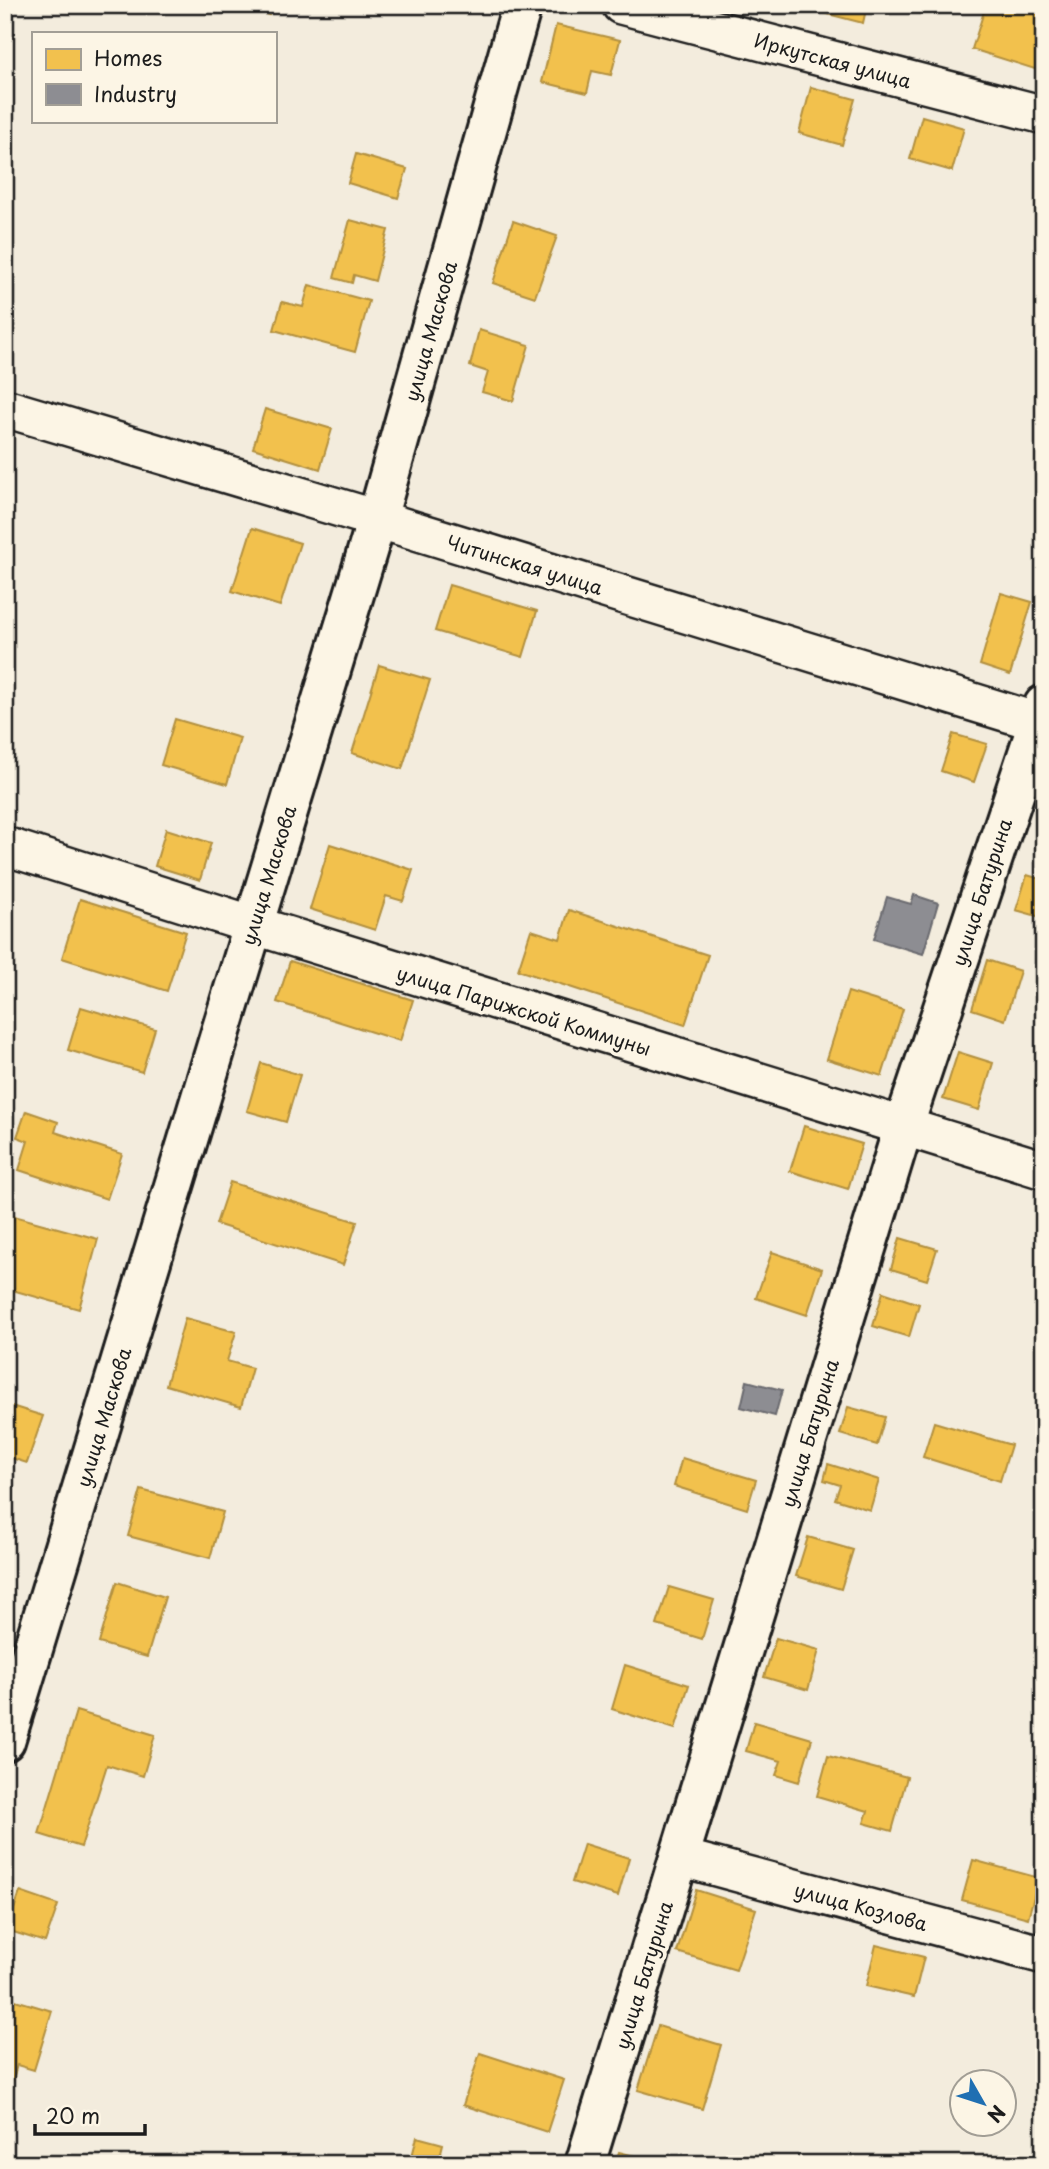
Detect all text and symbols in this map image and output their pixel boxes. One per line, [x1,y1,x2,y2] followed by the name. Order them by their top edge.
[751,26,915,94] street label: Иркутская улица
[32,32,276,122] legend
[94,41,162,73] text: Homes
[94,77,177,109] text: Industry
[397,258,463,404] street label: улица Маскова
[444,527,607,601] street label: Читинская улица
[233,802,303,948] street label: улица Маскова
[944,815,1018,969] street label: улица Батурина
[394,958,654,1062] street label: улица Парижской Коммуны
[68,1344,138,1490] street label: улица Маскова
[773,1355,845,1511] street label: улица Батурина
[791,1875,931,1937] street label: улица Козлова
[607,1897,679,2053] street label: улица Батурина
[948,2068,1018,2138] north arrow
[35,2092,145,2136] scale bar
[46,2099,100,2131] text: 20 m
[981,2100,1013,2129] text: N

